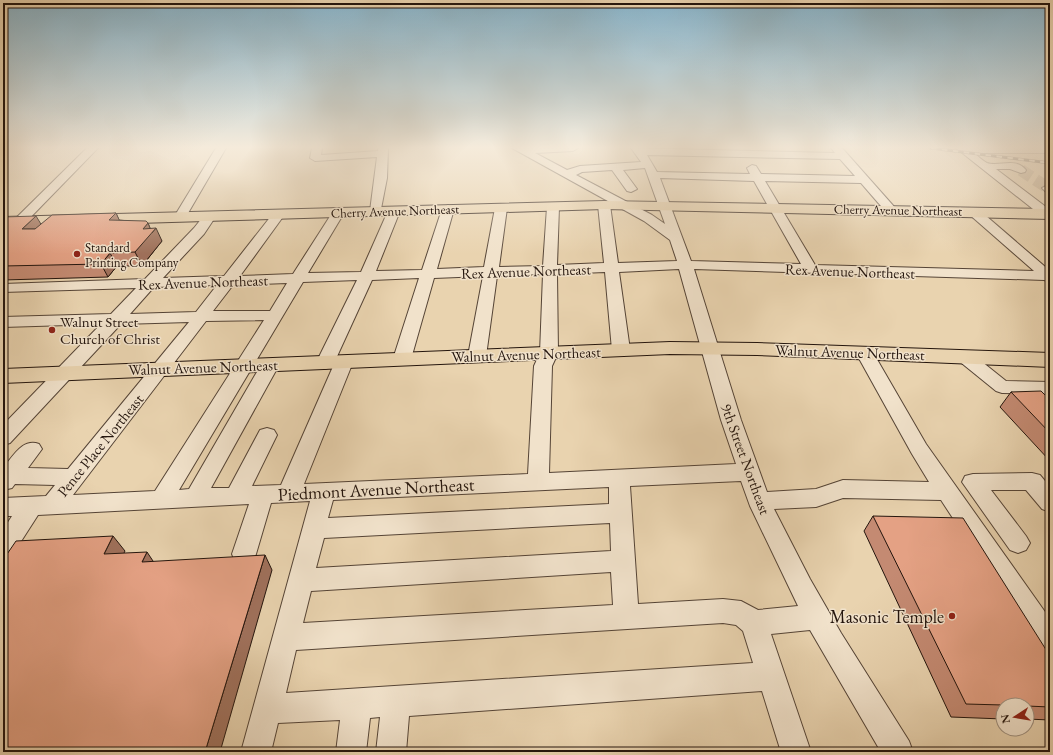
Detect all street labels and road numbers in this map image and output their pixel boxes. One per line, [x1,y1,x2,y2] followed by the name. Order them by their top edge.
[331,200,459,222] street label: Cherry Avenue Northeast
[834,200,962,220] street label: Cherry Avenue Northeast
[461,259,592,283] street label: Rex Avenue Northeast
[785,259,916,283] street label: Rex Avenue Northeast
[138,270,269,294] street label: Rex Avenue Northeast
[775,340,925,364] street label: Walnut Avenue Northeast
[451,342,601,366] street label: Walnut Avenue Northeast
[128,355,278,379] street label: Walnut Avenue Northeast
[53,390,147,500] street label: Pence Place Northeast
[717,401,775,517] street label: 9th Street Northeast
[277,472,475,506] street label: Piedmont Avenue Northeast

